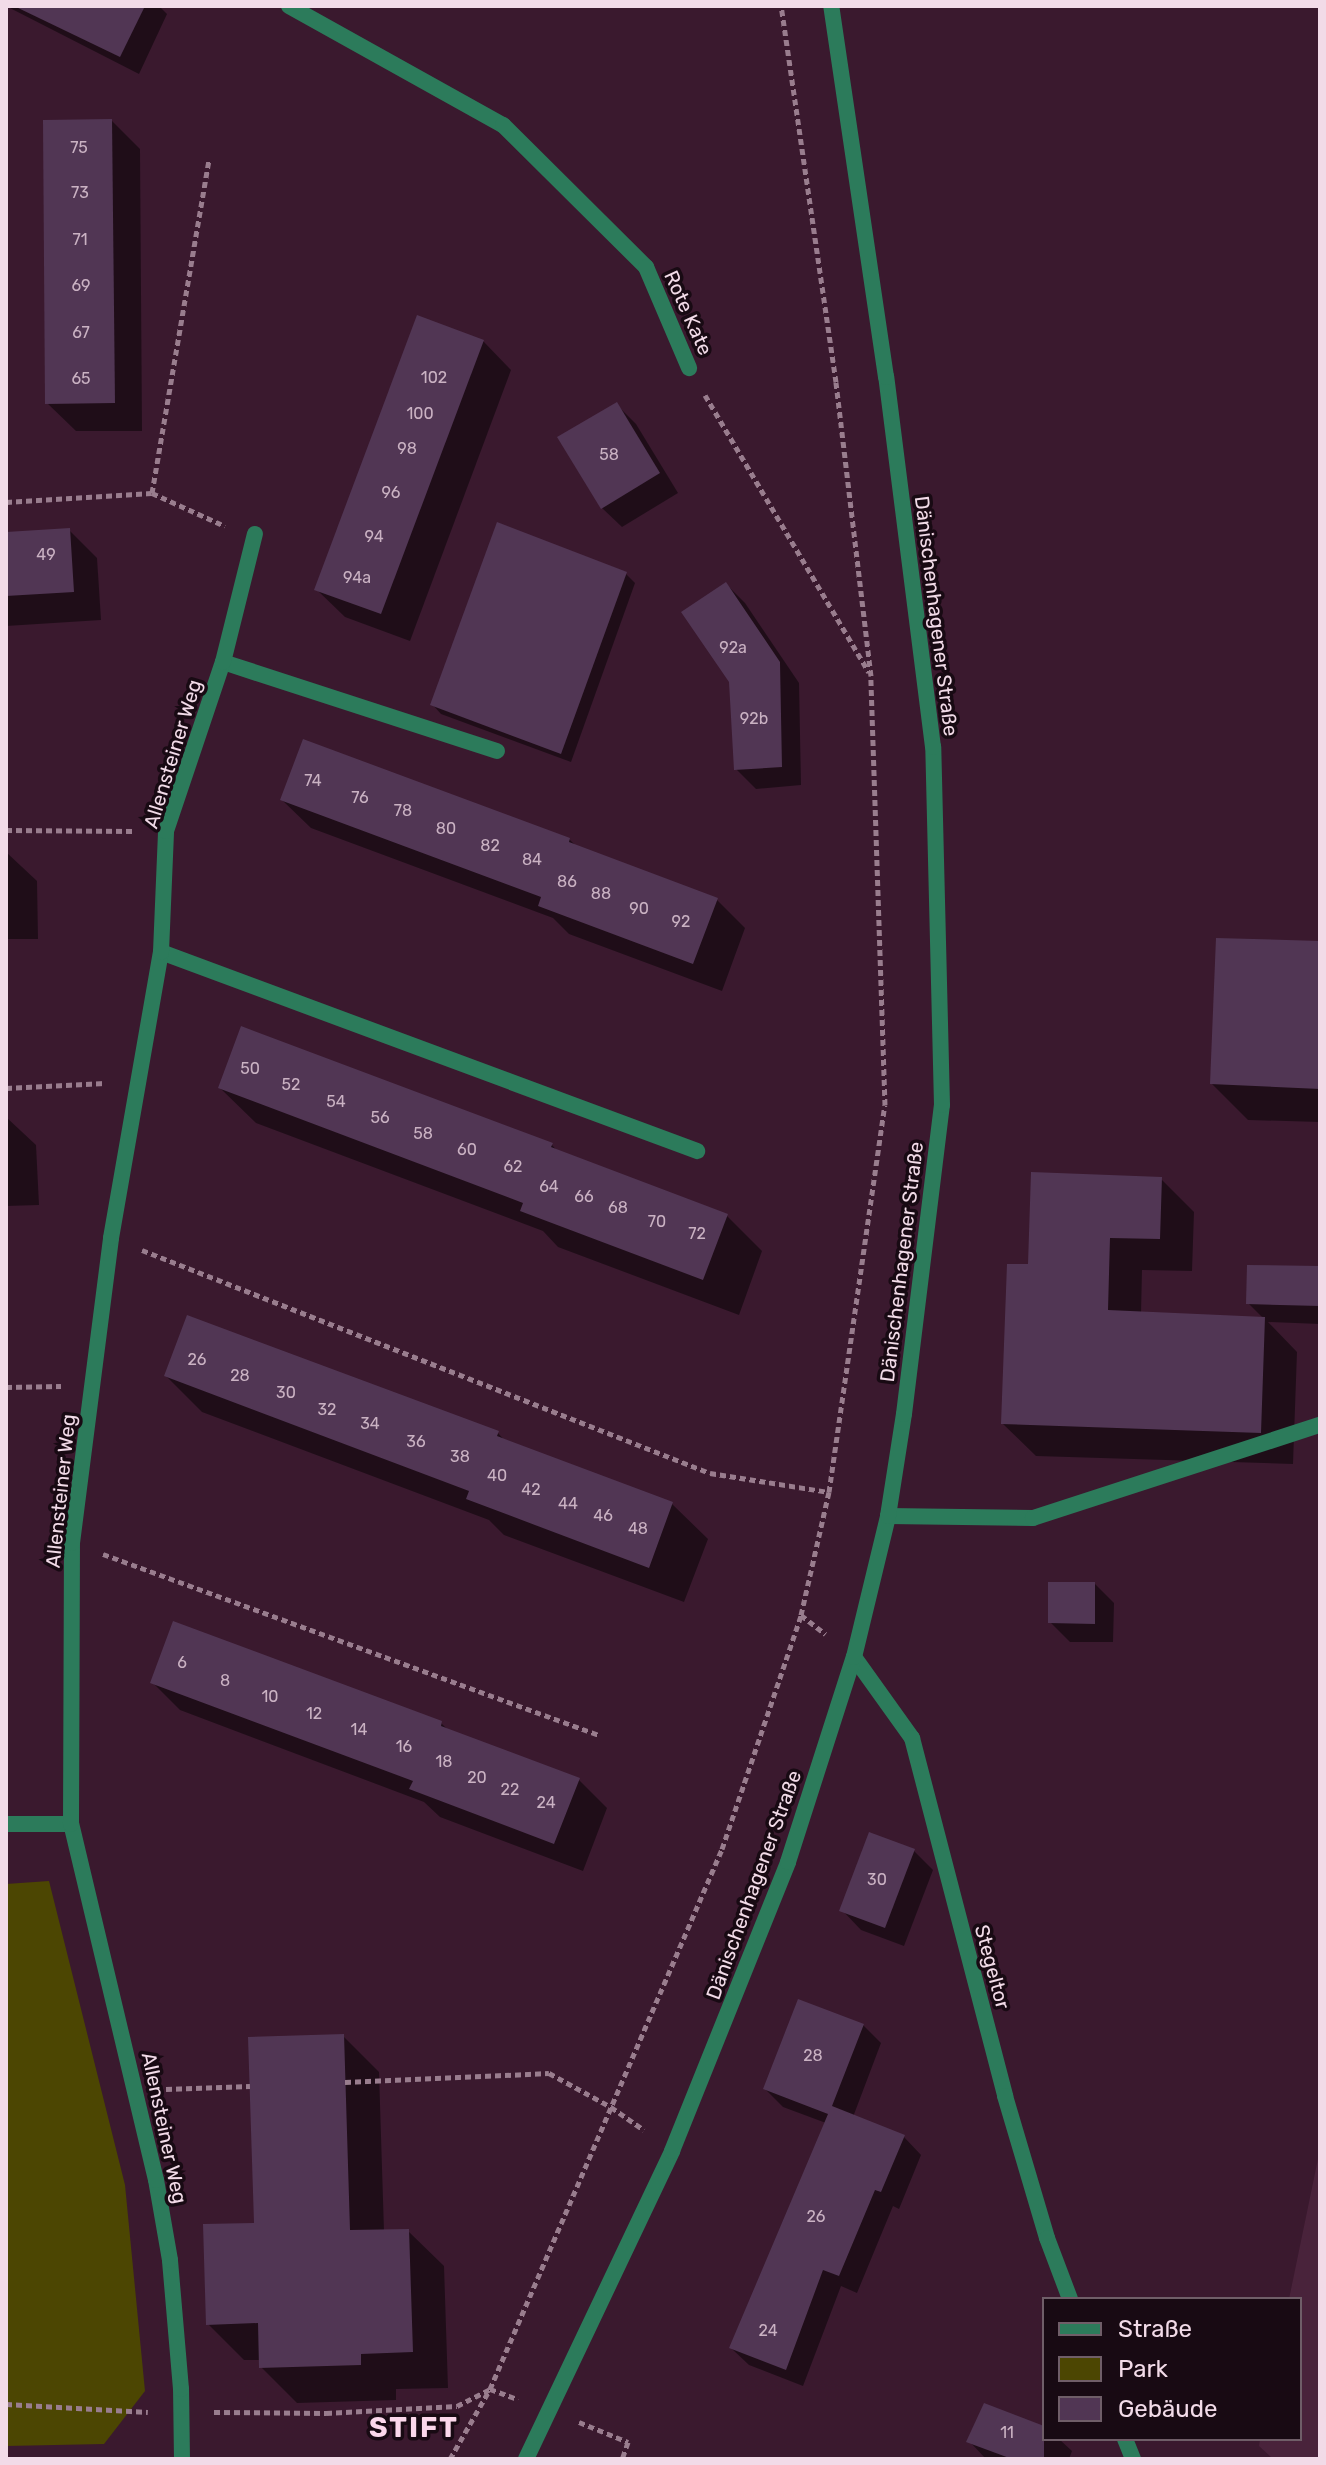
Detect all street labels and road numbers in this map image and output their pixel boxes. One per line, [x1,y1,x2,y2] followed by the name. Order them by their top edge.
[659,267,717,359] street label: Rote Kate
[909,494,963,738] street label: Dänischenhagener Straße
[139,676,207,832] street label: Allensteiner Weg
[875,1140,929,1384] street label: Dänischenhagener Straße
[41,1413,81,1569] street label: Allensteiner Weg
[701,1767,807,2003] street label: Dänischenhagener Straße
[969,1922,1015,2012] street label: Stegeltor
[136,2050,192,2206] street label: Allensteiner Weg

